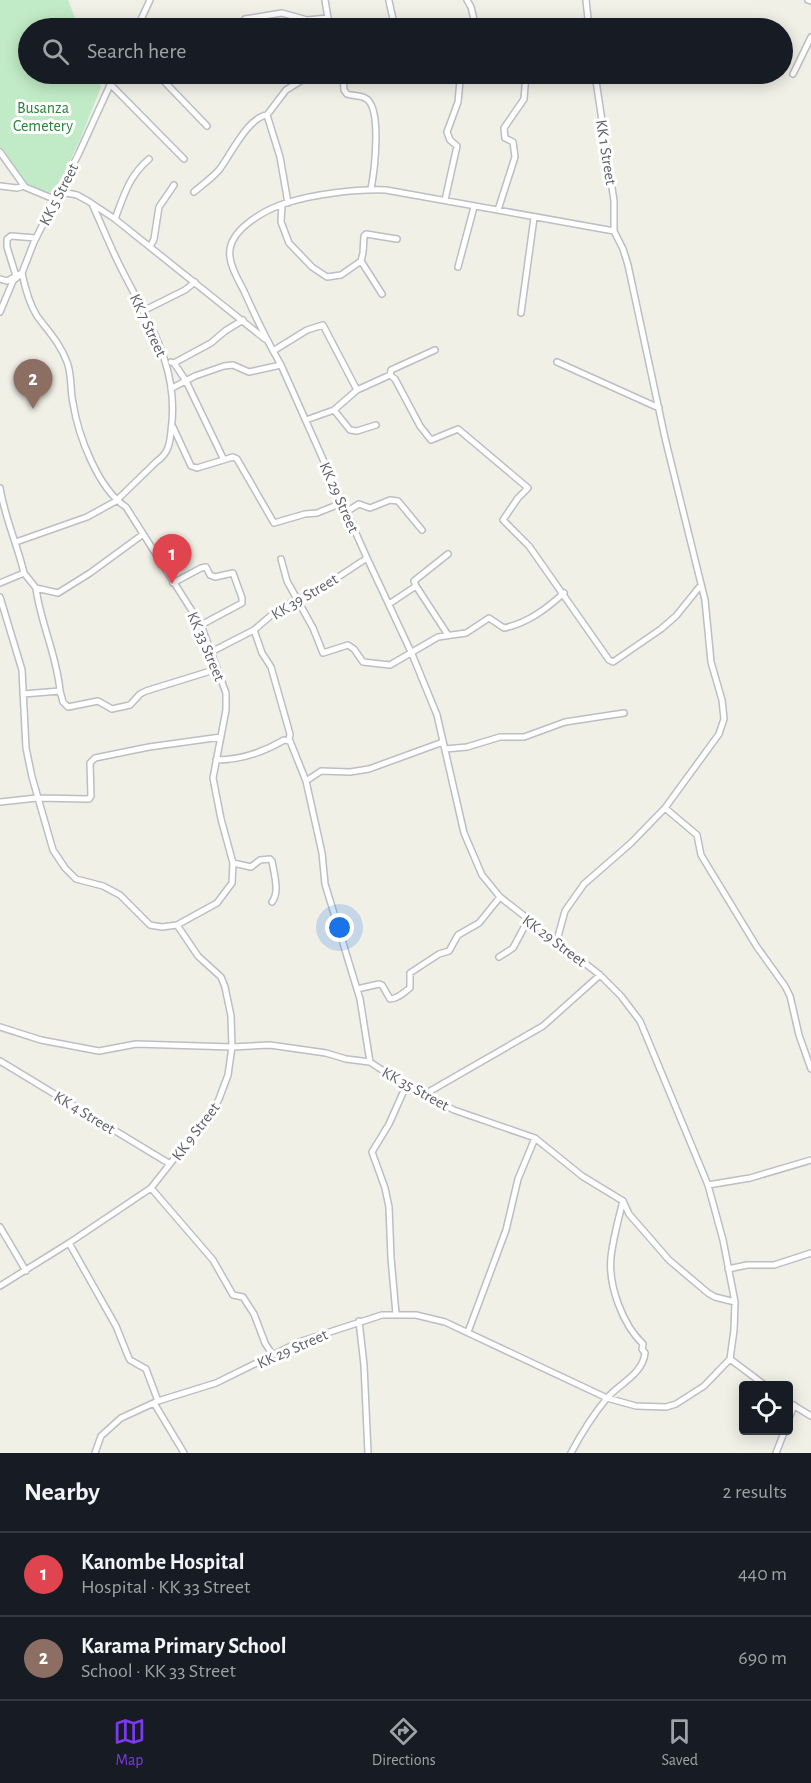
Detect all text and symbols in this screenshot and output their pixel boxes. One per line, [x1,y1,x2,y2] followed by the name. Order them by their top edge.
[18,18,793,84] search box
[39,35,72,68] icon: search
[87,40,186,62] text: Search here
[13,100,73,135] park label: Busanza Cemetery
[593,118,619,186] street label: KK 1 Street
[37,161,81,228] street label: KK 5 Street
[127,292,170,359] street label: KK 7 Street
[14,360,52,409] pin: 2
[316,460,362,535] street label: KK 29 Street
[152,534,192,584] pin: 1
[268,571,341,623] street label: KK 39 Street
[184,609,228,683] street label: KK 33 Street
[520,912,589,970] street label: KK 29 Street
[325,913,354,942] your location
[379,1064,452,1114] street label: KK 35 Street
[51,1088,118,1137] street label: KK 4 Street
[169,1100,223,1164] street label: KK 9 Street
[255,1326,330,1372] street label: KK 29 Street
[739,1381,793,1435] map controls
[739,1381,793,1435] button: locate
[24,1479,100,1505] text: Nearby
[723,1482,787,1502] text: 2 results
[81,1551,245,1573] text: Kanombe Hospital
[40,1564,47,1584] text: 1
[738,1564,787,1584] text: 440 m
[81,1577,250,1597] text: Hospital · KK 33 Street
[81,1635,286,1657] text: Karama Primary School
[39,1648,48,1668] text: 2
[738,1648,787,1668] text: 690 m
[81,1661,236,1681] text: School · KK 33 Street
[113,1715,146,1770] tab: Map
[372,1715,436,1770] tab: Directions
[661,1715,698,1770] tab: Saved

